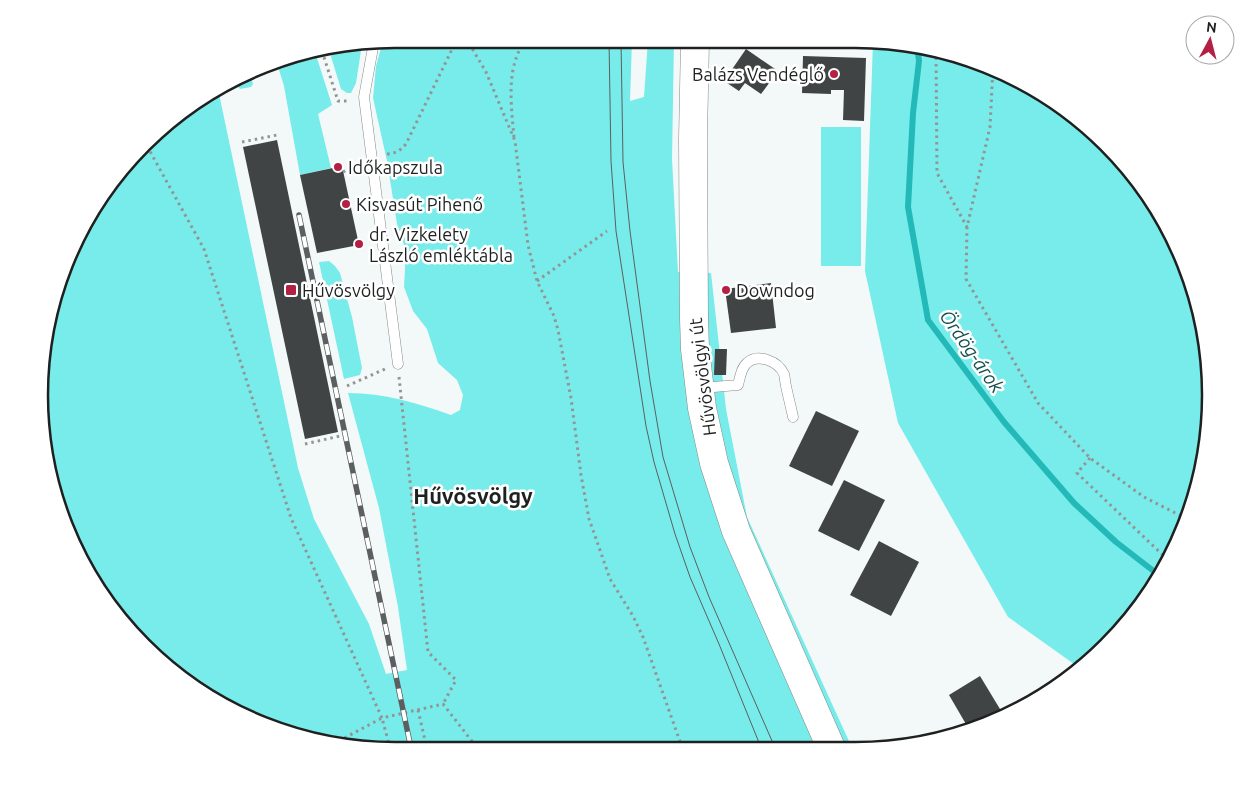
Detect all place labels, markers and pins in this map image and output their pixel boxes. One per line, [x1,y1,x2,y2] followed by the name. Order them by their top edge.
[692,64,824,84] place label: Balázs Vendéglő
[828,68,840,80] marker: Balázs Vendéglő
[348,157,443,177] place label: Időkapszula
[332,161,344,173] marker: Időkapszula
[356,194,483,214] place label: Kisvasút Pihenő
[340,198,352,210] marker: Kisvasút Pihenő
[369,224,513,265] place label: dr. Vizkelety László emléktábla
[353,238,365,250] marker: dr. Vizkelety László emléktábla
[302,280,395,300] place label: Hűvösvölgy
[736,280,815,300] place label: Downdog
[284,283,298,297] marker: Hűvösvölgy
[720,284,732,296] marker: Downdog

